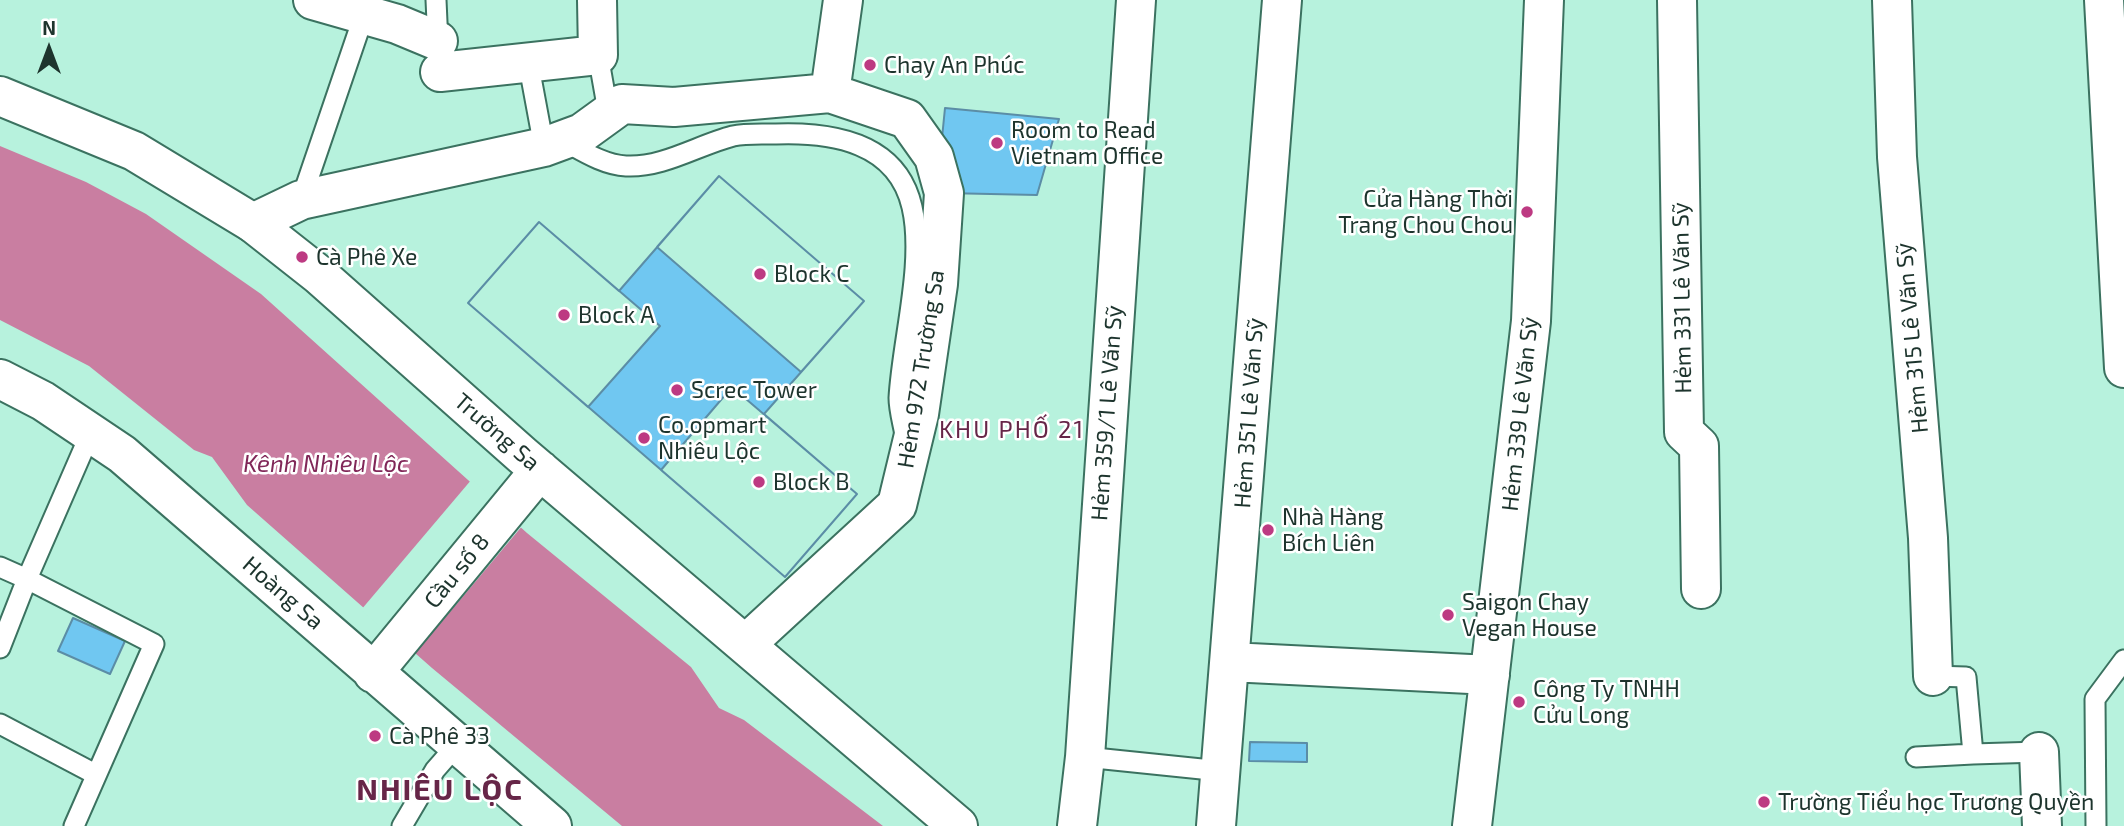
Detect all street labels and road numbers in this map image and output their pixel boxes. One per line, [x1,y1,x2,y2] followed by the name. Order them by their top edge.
[1667,202,1697,394] street label: Hẻm 331 Lê Văn Sỹ
[1890,242,1934,434] street label: Hẻm 315 Lê Văn Sỹ
[892,268,950,470] street label: Hẻm 972 Trường Sa
[1086,304,1128,522] street label: Hẻm 359/1 Lê Văn Sỹ
[1496,315,1544,513] street label: Hẻm 339 Lê Văn Sỹ
[1229,317,1269,509] street label: Hẻm 351 Lê Văn Sỹ
[449,387,545,477] street label: Trường Sa
[419,528,495,614] street label: Cầu số 8
[237,550,329,636] street label: Hoàng Sa

